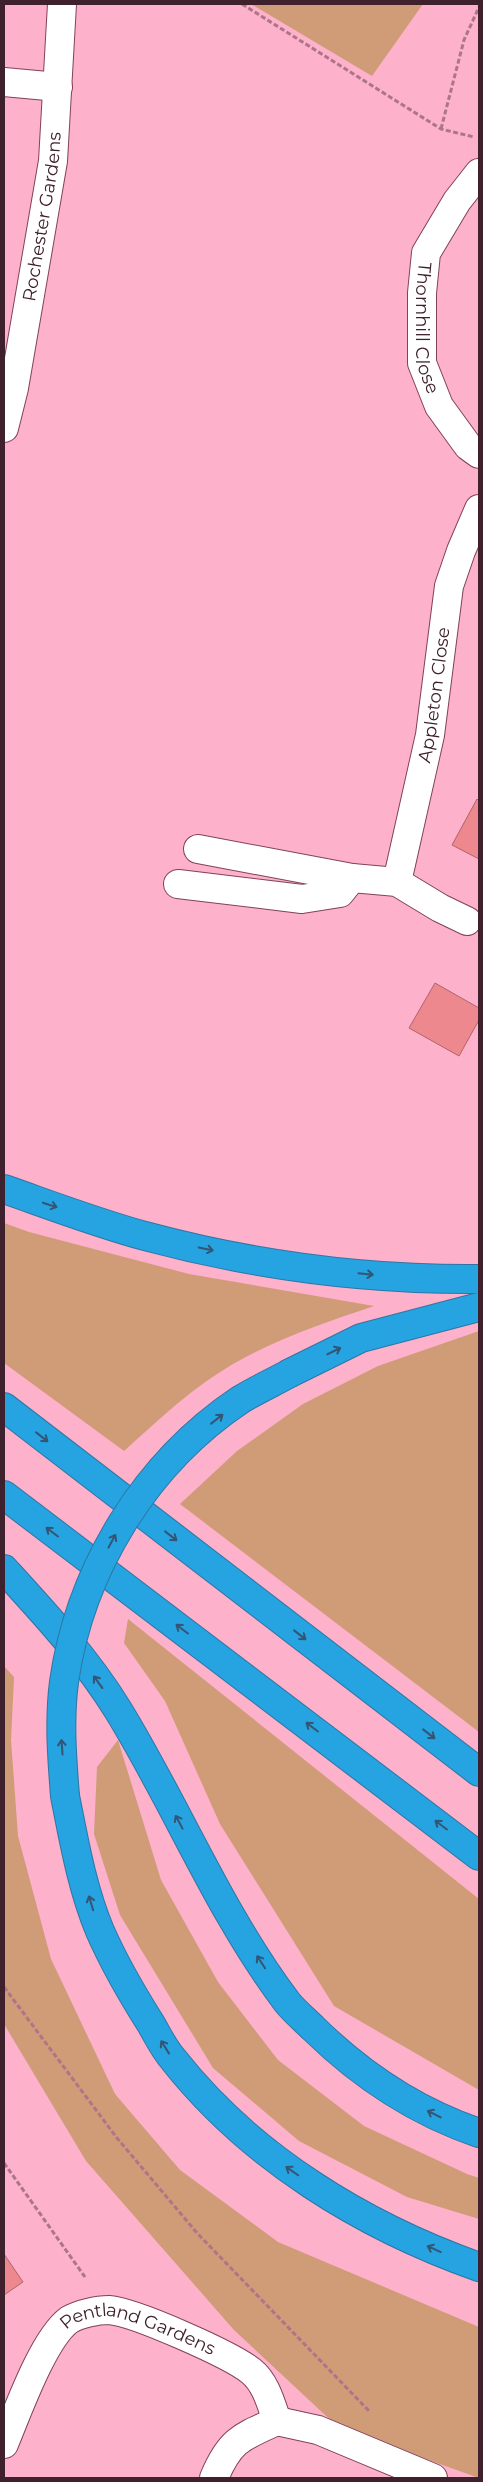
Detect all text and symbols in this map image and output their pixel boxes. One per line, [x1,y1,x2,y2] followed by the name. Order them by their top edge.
[18,131,66,303] street label: Rochester Gardens
[411,261,444,397] street label: Thornhill Close
[413,626,455,765] street label: Appleton Close
[42,1200,58,1210] one-way arrow
[198,1245,214,1254] one-way arrow
[358,1269,374,1279] one-way arrow
[326,1346,341,1355] one-way arrow
[210,1413,223,1424] one-way arrow
[35,1431,48,1442] one-way arrow
[46,1526,59,1537] one-way arrow
[164,1530,177,1541] one-way arrow
[108,1534,117,1549] one-way arrow
[176,1624,189,1635] one-way arrow
[293,1629,306,1640] one-way arrow
[93,1675,103,1689] one-way arrow
[306,1722,319,1733] one-way arrow
[422,1728,435,1739] one-way arrow
[57,1739,66,1755] one-way arrow
[174,1815,184,1830] one-way arrow
[435,1820,448,1831] one-way arrow
[85,1895,95,1911] one-way arrow
[256,1956,266,1970] one-way arrow
[160,2040,170,2054] one-way arrow
[427,2109,442,2119] one-way arrow
[285,2166,299,2176] one-way arrow
[427,2243,442,2253] one-way arrow
[55,2299,219,2360] street label: Pentland Gardens

